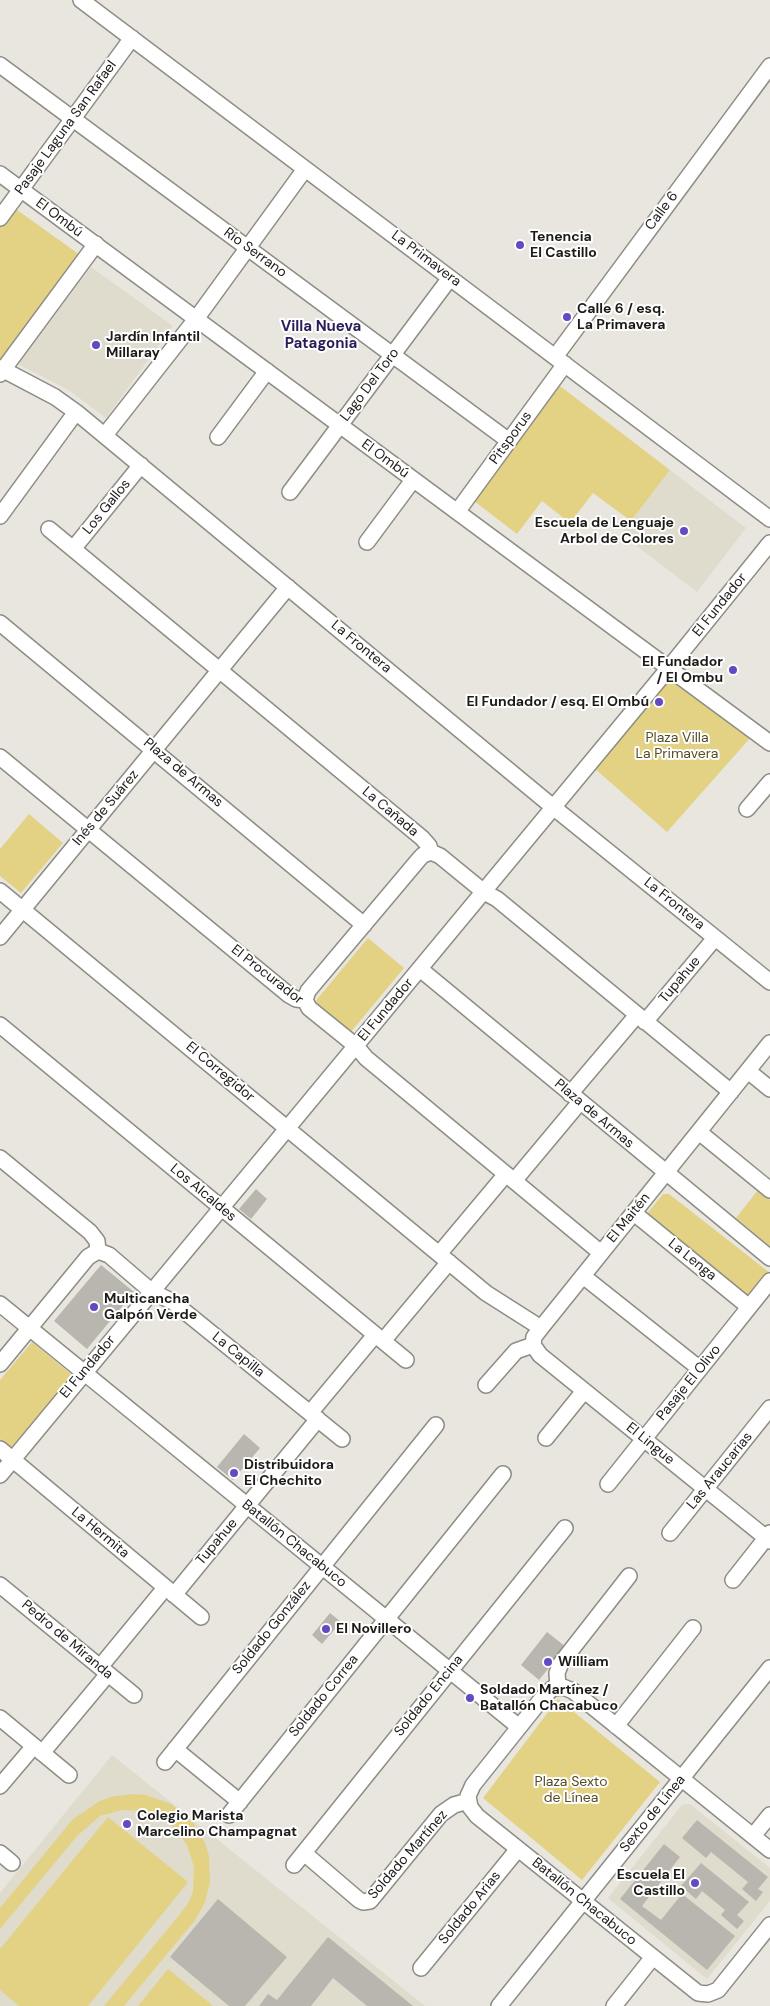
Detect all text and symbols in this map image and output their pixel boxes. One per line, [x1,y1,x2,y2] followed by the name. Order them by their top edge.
[12,58,120,198] street label: Pasaje Laguna San Rafael
[642,188,682,234] street label: Calle 6
[32,195,86,241] street label: El Ombú
[220,225,290,281] street label: Río Serrano
[388,227,464,291] street label: La Primavera
[530,229,597,262] place label: Tenencia El Castillo
[514,239,526,251] marker: Tenencia El Castillo
[577,301,666,334] place label: Calle 6 / esq. La Primavera
[561,311,573,323] marker: Calle 6 / esq. La Primavera
[281,318,361,353] district label: Villa Nueva Patagonia
[106,329,200,362] place label: Jardín Infantil Millaray
[90,339,102,351] marker: Jardín Infantil Millaray
[337,345,403,425] street label: Lago Del Toro
[486,408,536,468] street label: Pitsporus
[358,436,412,482] street label: El Ombú
[80,476,134,538] street label: Los Gallos
[535,515,674,548] place label: Escuela de Lenguaje Arbol de Colores
[678,525,690,537] marker: Escuela de Lenguaje Arbol de Colores
[689,570,751,640] street label: El Fundador
[327,617,395,677] street label: La Frontera
[642,654,723,686] place label: El Fundador / El Ombu
[727,664,739,676] marker: El Fundador / El Ombu
[466,694,649,710] place label: El Fundador / esq. El Ombú
[653,696,665,708] marker: El Fundador / esq. El Ombú
[636,730,718,762] park label: Plaza Villa La Primavera
[140,735,226,811] street label: Plaza de Armas
[70,767,142,849] street label: Inés de Suárez
[358,784,422,840] street label: La Cañada
[640,874,708,934] street label: La Frontera
[227,942,307,1008] street label: El Procurador
[656,953,704,1007] street label: Tupahue
[355,975,417,1045] street label: El Fundador
[182,1038,258,1106] street label: El Corregidor
[551,1076,637,1152] street label: Plaza de Armas
[167,1161,239,1225] street label: Los Alcaldes
[604,1190,654,1246] street label: El Maitén
[664,1235,720,1285] street label: La Lenga
[104,1291,197,1324] place label: Multicancha Galpón Verde
[88,1301,100,1313] marker: Multicancha Galpón Verde
[208,1329,268,1381] street label: La Capilla
[57,1332,119,1402] street label: El Fundador
[653,1342,725,1424] street label: Pasaje El Olivo
[622,1419,678,1469] street label: El Lingue
[684,1429,756,1513] street label: Las Araucarias
[244,1457,334,1490] place label: Distribuidora El Chechito
[228,1467,240,1479] marker: Distribuidora El Chechito
[238,1497,350,1591] street label: Batallón Chacabuco
[68,1504,132,1562] street label: La Hermita
[193,1515,241,1569] street label: Tupahue
[229,1578,315,1678] street label: Soldado González
[18,1597,116,1683] street label: Pedro de Miranda
[336,1621,411,1637] place label: El Novillero
[320,1623,332,1635] marker: El Novillero
[286,1652,362,1740] street label: Soldado Correa
[391,1652,467,1740] street label: Soldado Encina
[558,1654,609,1670] place label: William
[542,1656,554,1668] marker: William
[480,1682,618,1714] place label: Soldado Martínez / Batallón Chacabuco
[464,1692,476,1704] marker: Soldado Martínez / Batallón Chacabuco
[617,1772,689,1856] street label: Sexto de Línea
[535,1774,607,1806] park label: Plaza Sexto de Línea
[365,1807,451,1903] street label: Soldado Martínez
[137,1808,297,1840] place label: Colegio Marista Marcelino Champagnat
[121,1818,133,1830] marker: Colegio Marista Marcelino Champagnat
[528,1855,640,1949] street label: Batallón Chacabuco
[617,1867,685,1900] place label: Escuela El Castillo
[435,1868,505,1948] street label: Soldado Arias
[689,1877,701,1889] marker: Escuela El Castillo

